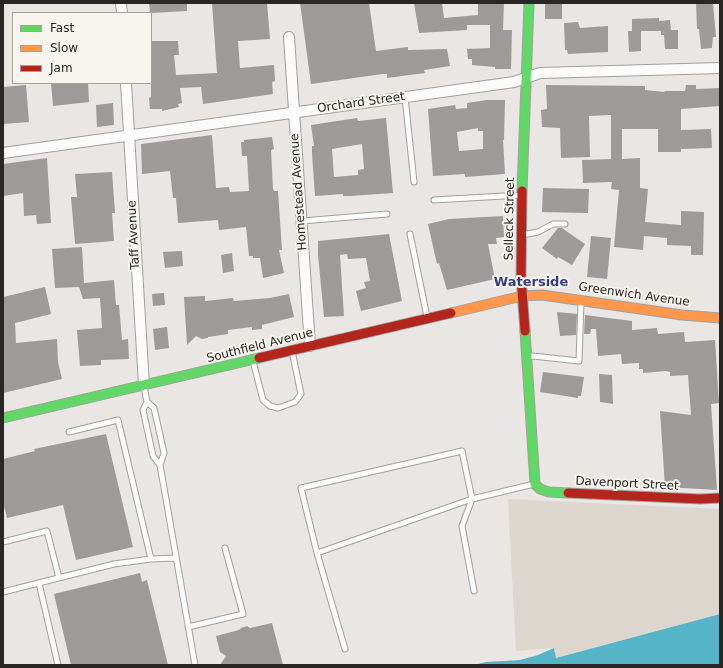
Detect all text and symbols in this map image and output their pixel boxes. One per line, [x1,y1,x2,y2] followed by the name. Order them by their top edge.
[12,12,152,84] legend
[50,21,74,35] text: Fast
[50,41,78,55] text: Slow
[50,61,73,75] text: Jam
[316,90,406,116] street label: Orchard Street
[288,133,310,251] street label: Homestead Avenue
[502,177,518,261] street label: Selleck Street
[125,200,143,270] street label: Taff Avenue
[494,275,568,291] district label: Waterside
[577,280,691,310] street label: Greenwich Avenue
[205,326,315,366] street label: Southfield Avenue
[575,474,679,494] street label: Davenport Street

